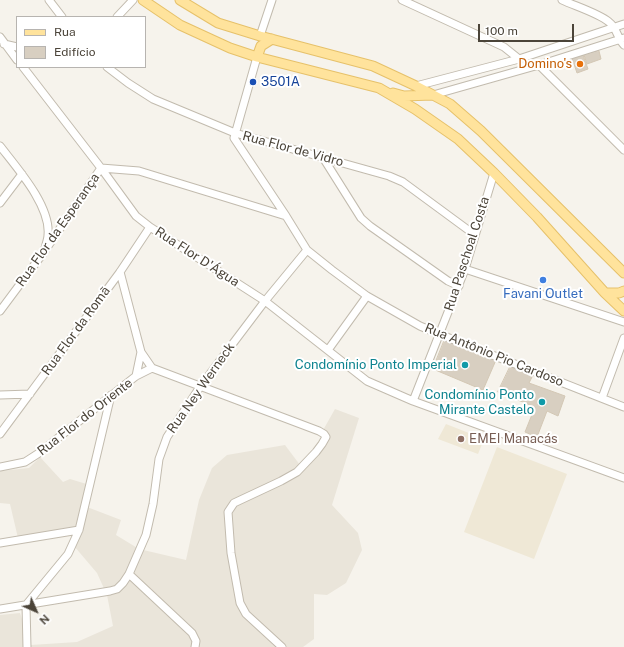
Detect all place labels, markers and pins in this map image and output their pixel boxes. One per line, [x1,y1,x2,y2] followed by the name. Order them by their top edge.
[518,56,572,72] place label: Domino's
[575,59,585,69] marker: Domino's
[261,74,300,90] place label: 3501A
[248,77,258,87] marker: 3501A
[538,275,548,285] marker: Favani Outlet
[503,286,583,302] place label: Favani Outlet
[295,357,457,373] place label: Condomínio Ponto Imperial
[460,360,470,370] marker: Condomínio Ponto Imperial
[424,387,534,418] place label: Condomínio Ponto Mirante Castelo
[537,397,547,407] marker: Condomínio Ponto Mirante Castelo
[469,431,558,447] place label: EMEI Manacás
[456,434,466,444] marker: EMEI Manacás

